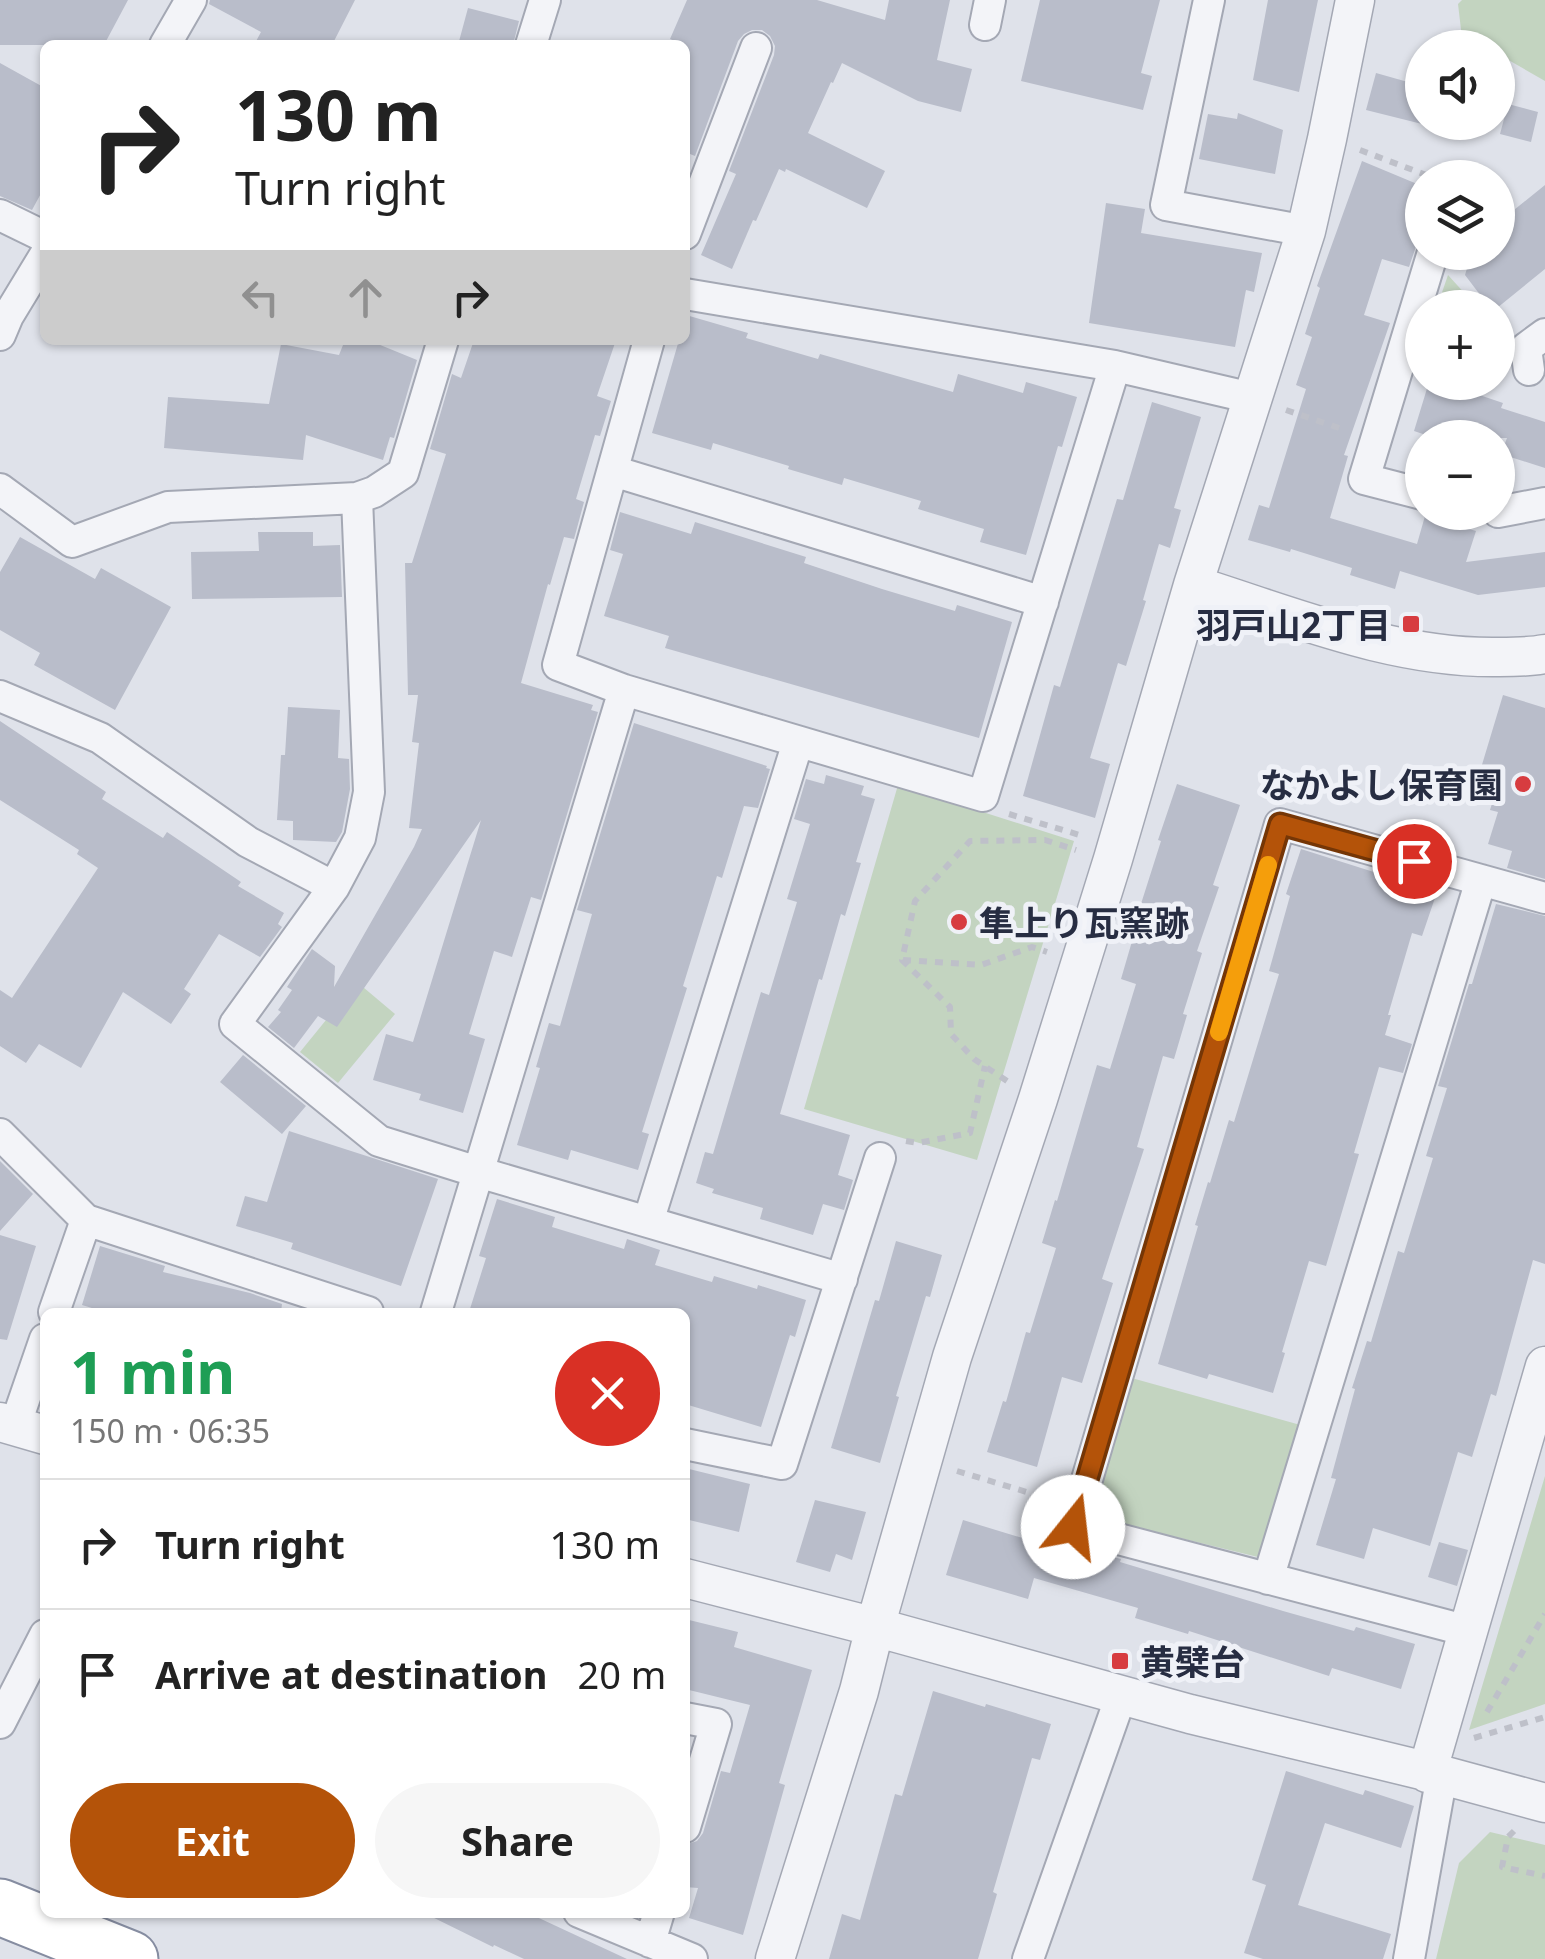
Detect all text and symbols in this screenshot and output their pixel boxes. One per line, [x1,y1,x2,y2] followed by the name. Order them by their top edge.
[1405,30,1515,530] map controls
[1405,30,1515,140] button: sound
[235,66,442,162] text: 130 m
[70,80,200,210] icon: right
[235,157,446,218] text: Turn right
[1405,160,1515,270] button: layers
[233,270,288,325] icon: left
[338,270,393,325] icon: ahead
[443,270,498,325] icon: right
[1405,290,1515,400] button: +
[1405,420,1515,530] button: −
[1196,601,1391,648] place label: 羽戸山2丁目
[1400,613,1422,635] marker: 羽戸山2丁目
[1260,761,1503,808] place label: なかよし保育園
[1512,773,1534,795] marker: なかよし保育園
[1372,819,1457,904] pin
[1387,834,1442,889] icon: arrive
[979,899,1189,946] place label: 隼上り瓦窯跡
[948,911,970,933] marker: 隼上り瓦窯跡
[70,1330,235,1412] text: 1 min
[555,1341,660,1446] button: close
[70,1409,270,1452] text: 150 m · 06:35
[1021,1475,1125,1579] position arrow
[70,1517,125,1572] icon: right
[155,1518,345,1570] text: Turn right
[549,1518,660,1570] text: 130 m
[1140,1638,1245,1685] place label: 黄檗台
[70,1647,125,1702] icon: arrive
[155,1648,547,1700] text: Arrive at destination
[577,1648,666,1700] text: 20 m
[1109,1650,1131,1672] marker: 黄檗台
[70,1783,355,1898] button: Exit
[375,1783,660,1898] button: Share

